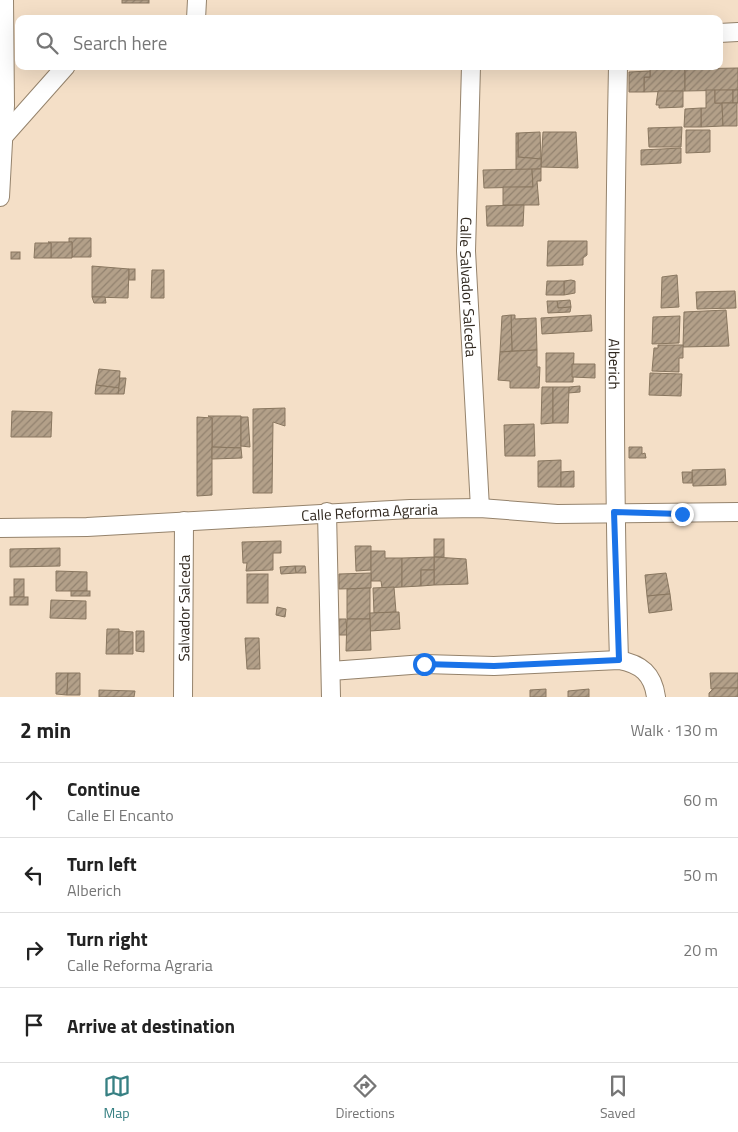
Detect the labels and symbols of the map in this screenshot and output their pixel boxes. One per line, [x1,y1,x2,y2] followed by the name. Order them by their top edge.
[454,217,483,358] street label: Calle Salvador Salceda
[603,338,626,390] street label: Alberich
[301,497,439,527] street label: Calle Reforma Agraria
[671,503,694,526] route end
[172,554,195,661] street label: Salvador Salceda
[413,653,436,676] route start

